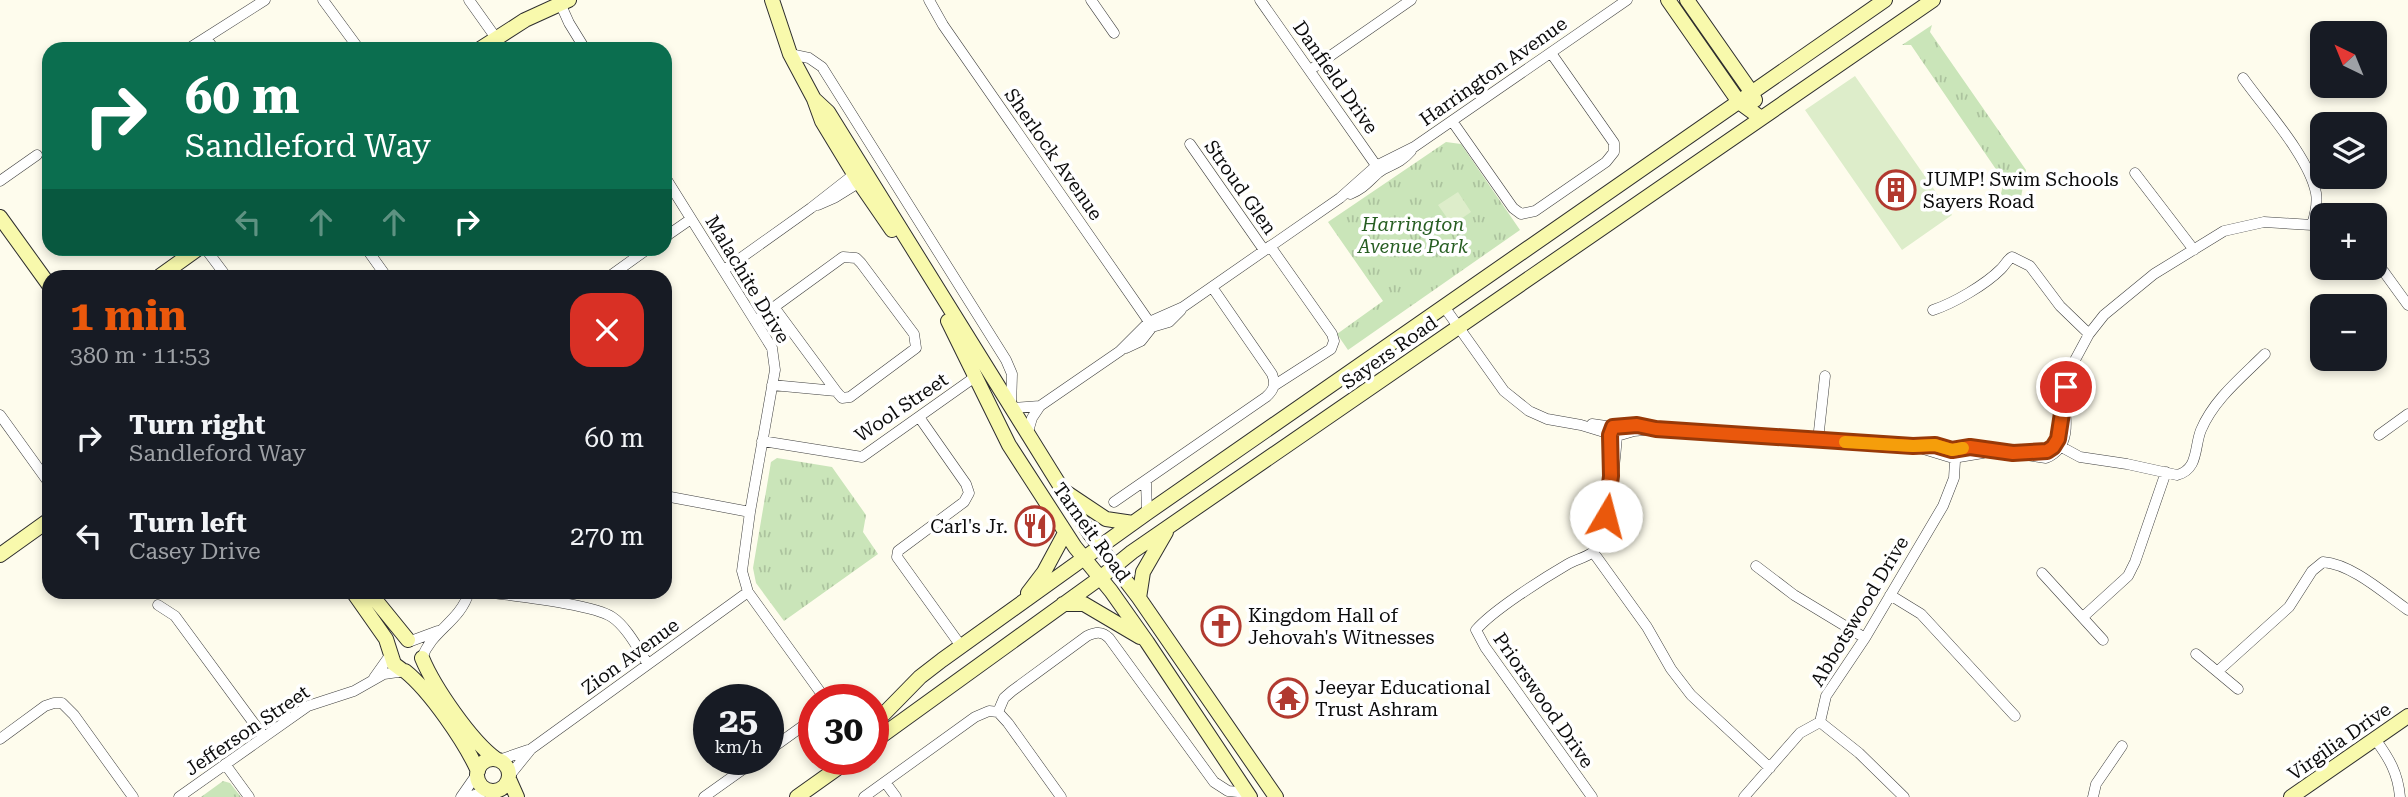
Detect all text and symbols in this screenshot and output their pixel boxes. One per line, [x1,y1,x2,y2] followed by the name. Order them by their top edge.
[1415,12,1571,131] street label: Harrington Avenue
[1288,16,1383,138] street label: Danfield Drive
[2310,21,2387,98] north arrow
[2310,21,2387,371] map controls
[185,68,300,125] text: 60 m
[70,70,161,161] icon: right
[1000,84,1108,225] street label: Sherlock Avenue
[2310,112,2387,189] button: layers
[185,127,431,165] text: Sandleford Way
[1200,136,1282,239] street label: Stroud Glen
[1923,168,2119,213] place label: JUMP! Swim Schools Sayers Road
[1875,169,1917,211] building icon: JUMP! Swim Schools Sayers Road
[229,203,267,241] icon: left
[302,203,340,241] icon: ahead
[375,203,413,241] icon: ahead
[448,203,486,241] icon: right
[2310,203,2387,280] button: +
[700,211,795,347] street label: Malachite Drive
[1357,213,1469,258] park label: Harrington Avenue Park
[70,291,187,340] text: 1 min
[570,293,644,367] button: close
[2310,294,2387,371] button: −
[1337,311,1441,394] street label: Sayers Road
[70,342,210,369] text: 380 m · 11:53
[2036,357,2096,417] pin
[850,368,952,447] street label: Wool Street
[2047,368,2085,406] icon: arrive
[129,410,265,440] text: Turn right
[70,419,108,457] icon: right
[585,423,644,453] text: 60 m
[129,440,306,467] text: Sandleford Way
[1048,478,1135,586] street label: Tarneit Road
[1569,479,1643,553] position arrow
[1014,505,1056,547] restaurant icon: Carl's Jr.
[129,508,247,538] text: Turn left
[930,515,1008,538] place label: Carl's Jr.
[70,517,108,555] icon: left
[570,521,644,551] text: 270 m
[1806,532,1913,690] street label: Abbotswood Drive
[129,538,261,565] text: Casey Drive
[1248,604,1435,649] place label: Kingdom Hall of Jehovah's Witnesses
[1200,605,1242,647] church icon: Kingdom Hall of Jehovah's Witnesses
[577,613,683,699] street label: Zion Avenue
[1488,628,1599,772] street label: Priorswood Drive
[1315,676,1490,721] place label: Jeeyar Educational Trust Ashram
[1267,677,1309,719] temple icon: Jeeyar Educational Trust Ashram
[181,680,314,780] street label: Jefferson Street
[798,684,889,775] speed limit sign: 30
[2283,697,2395,785] street label: Virgilia Drive
[719,700,758,741] text: 25
[714,736,763,757] text: km/h

